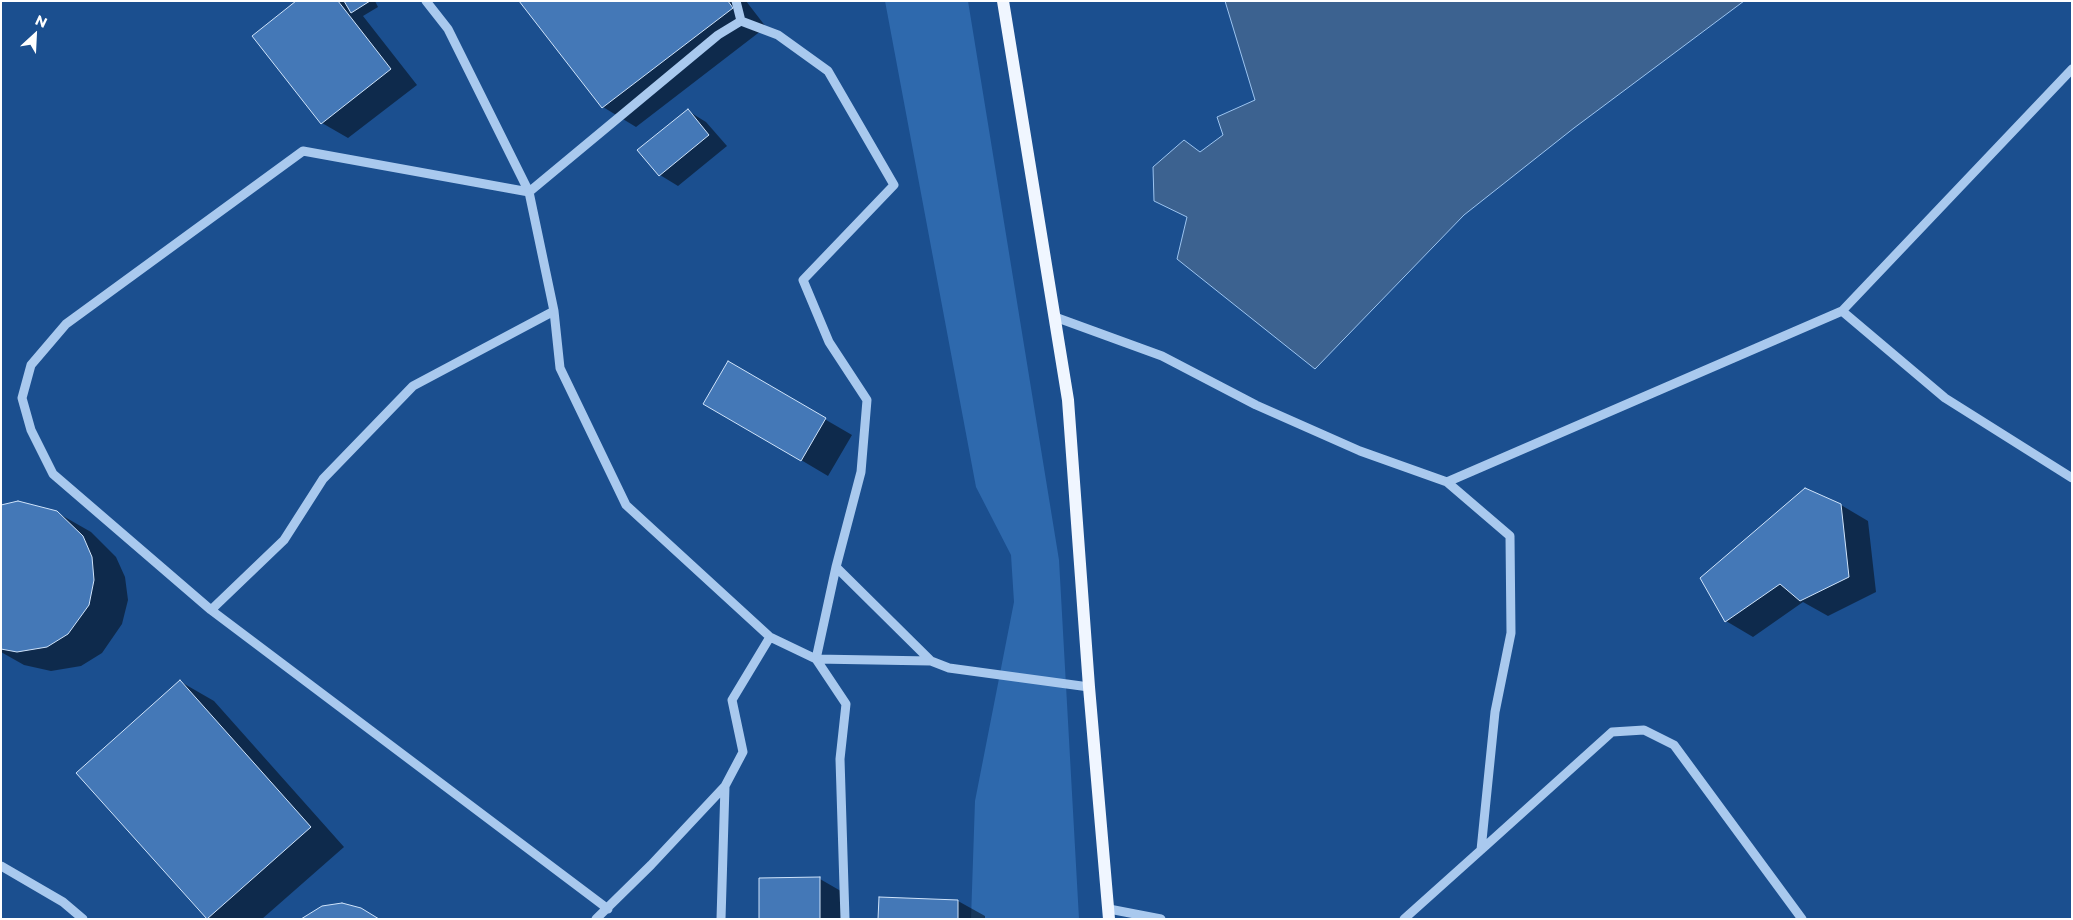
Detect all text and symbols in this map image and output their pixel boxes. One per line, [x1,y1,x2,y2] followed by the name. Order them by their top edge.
[10,10,60,60] north arrow
[32,11,50,32] text: N

